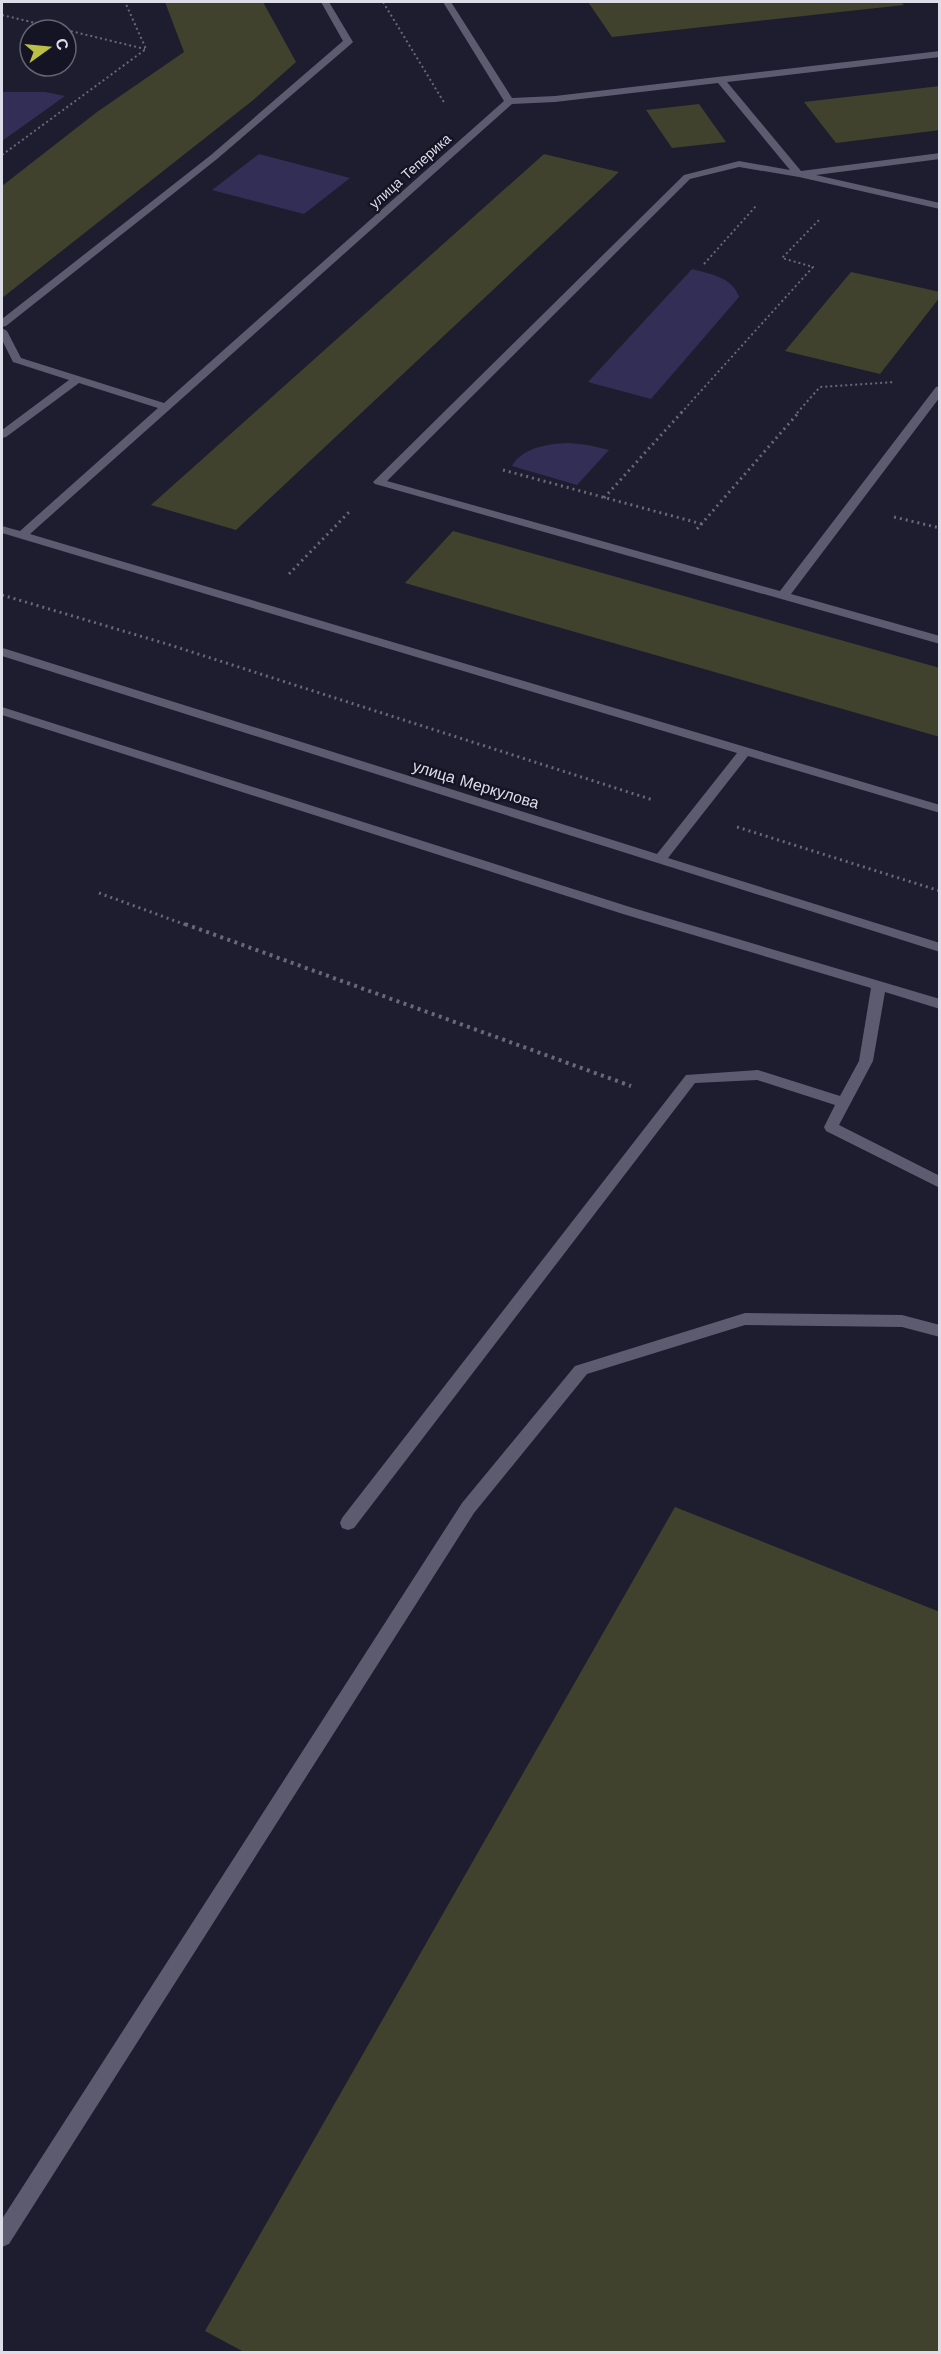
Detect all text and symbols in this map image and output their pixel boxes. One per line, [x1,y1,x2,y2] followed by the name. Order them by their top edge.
[18,18,78,78] north arrow
[51,36,73,53] text: С
[366,130,454,212] street label: улица Теперика
[410,756,541,813] street label: улица Меркулова

